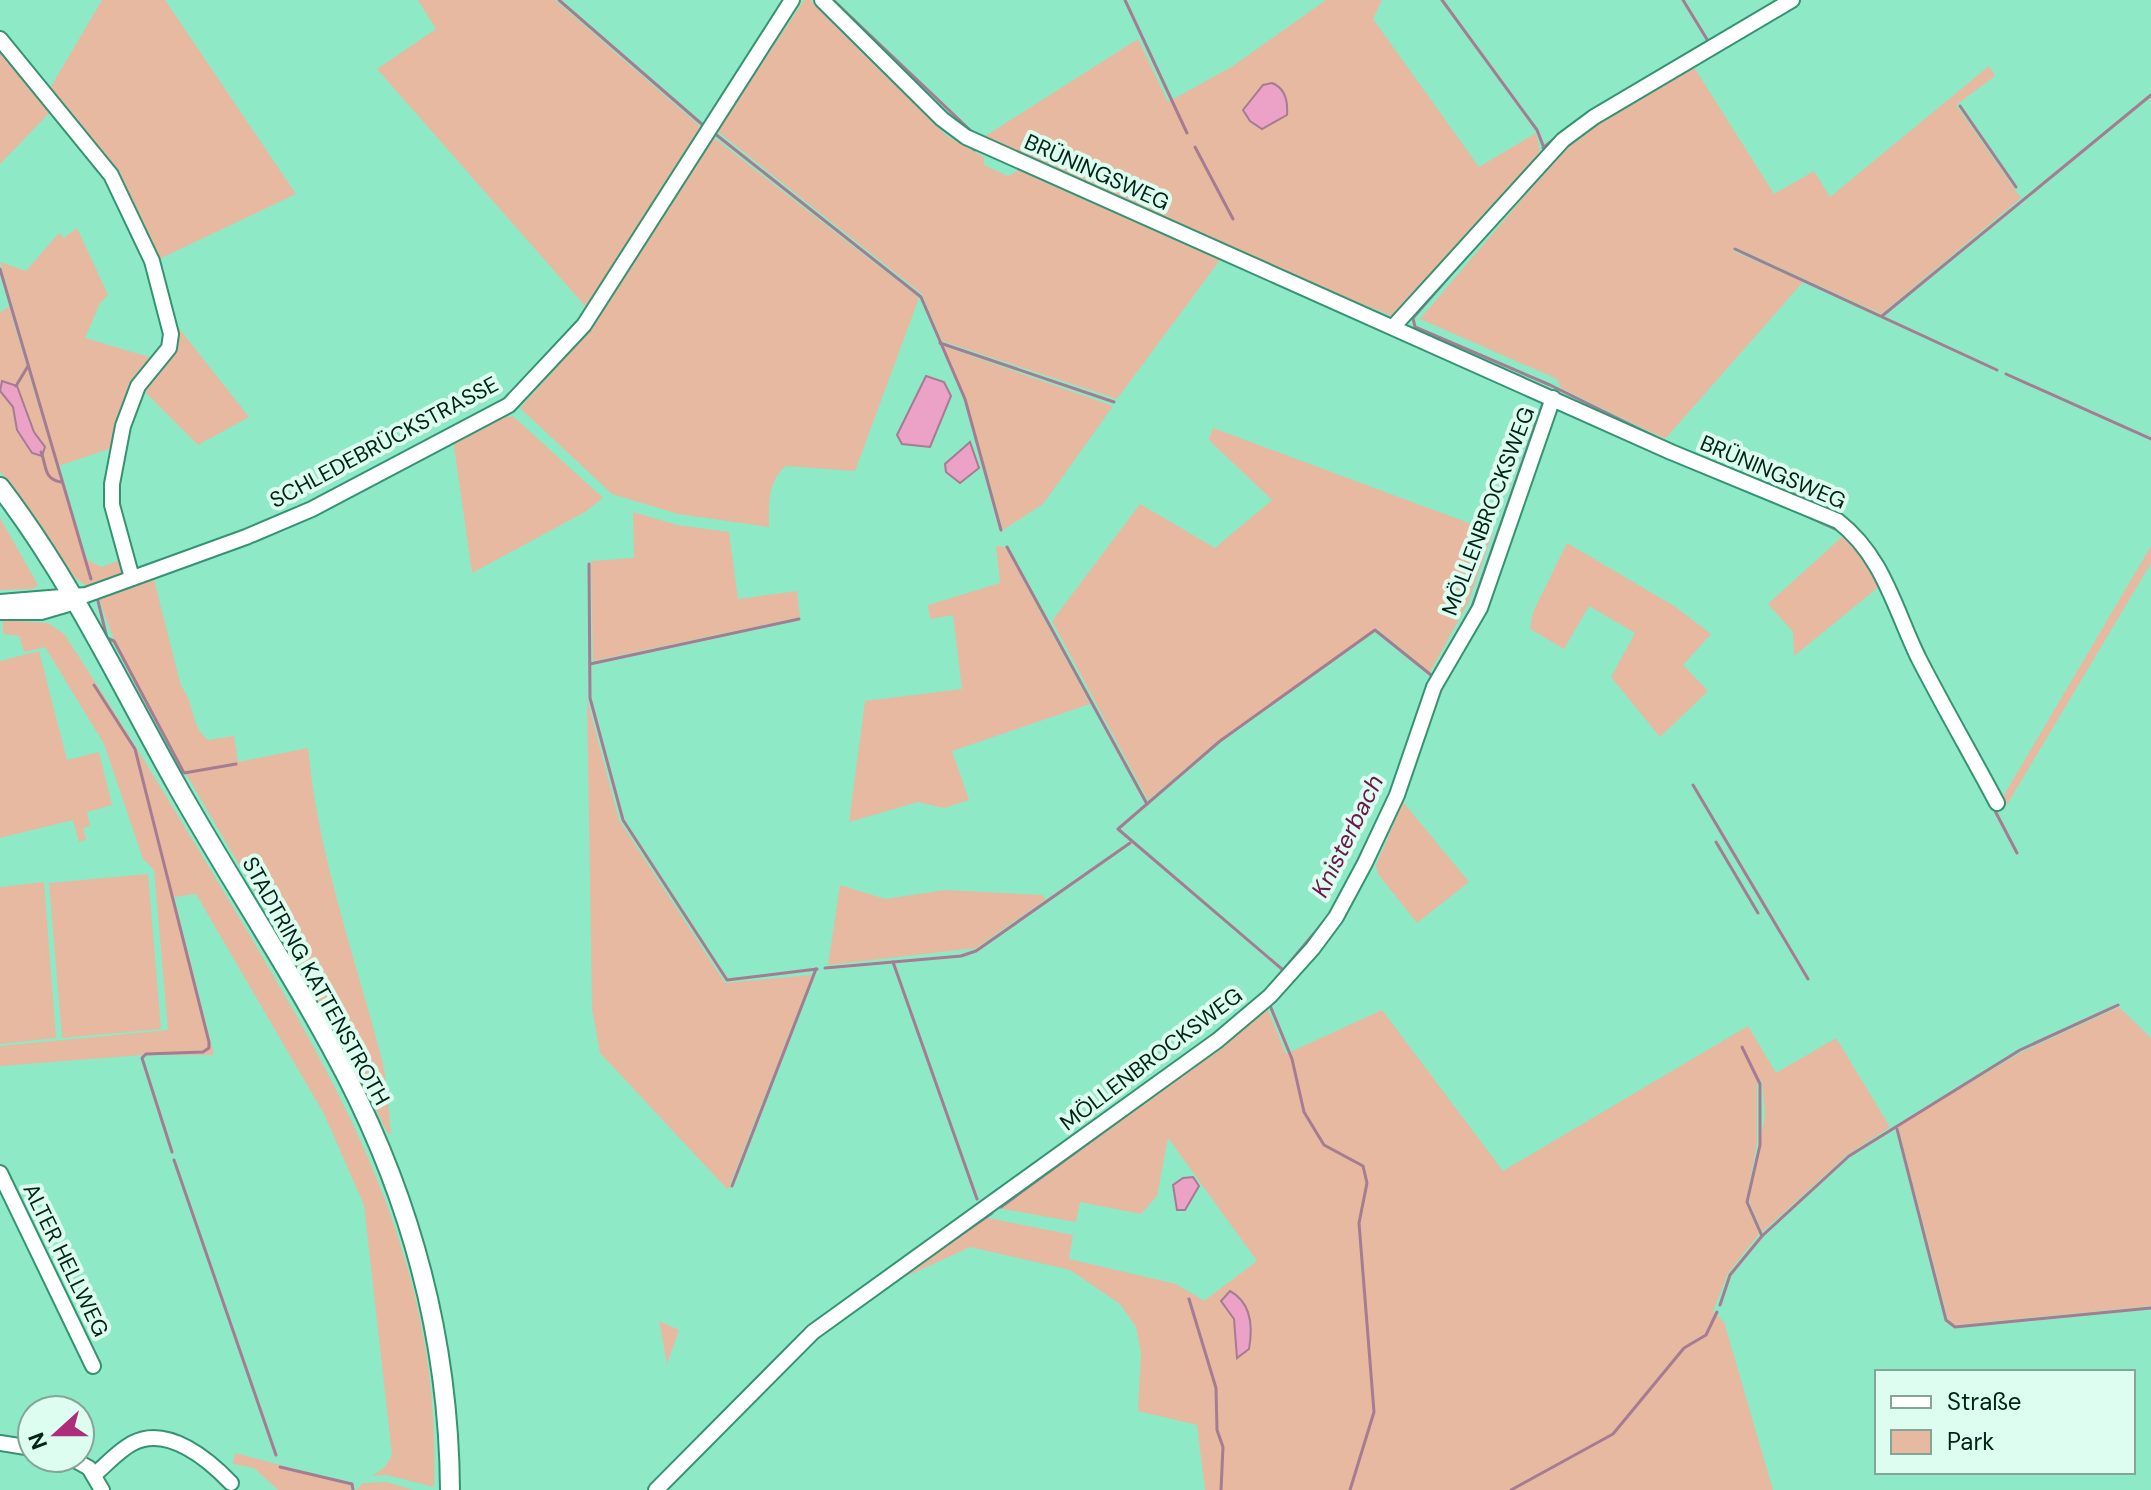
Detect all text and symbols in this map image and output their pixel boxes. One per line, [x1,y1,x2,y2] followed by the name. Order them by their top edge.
[1020,127,1174,217] street label: BRÜNINGSWEG
[265,369,503,515] street label: SCHLEDEBRÜCKSTRASSE
[1435,403,1541,619] street label: MÖLLENBROCKSWEG
[1696,428,1850,516] street label: BRÜNINGSWEG
[1304,770,1390,902] water label: Knisterbach
[236,852,396,1110] street label: STADTRING KATTENSTROTH
[1054,981,1248,1137] street label: MÖLLENBROCKSWEG
[16,1179,116,1341] street label: ALTER HELLWEG
[1875,1370,2135,1474] legend
[1947,1386,2021,1417] text: Straße
[16,1394,96,1474] north arrow
[1947,1426,1994,1457] text: Park
[21,1428,54,1454] text: N

